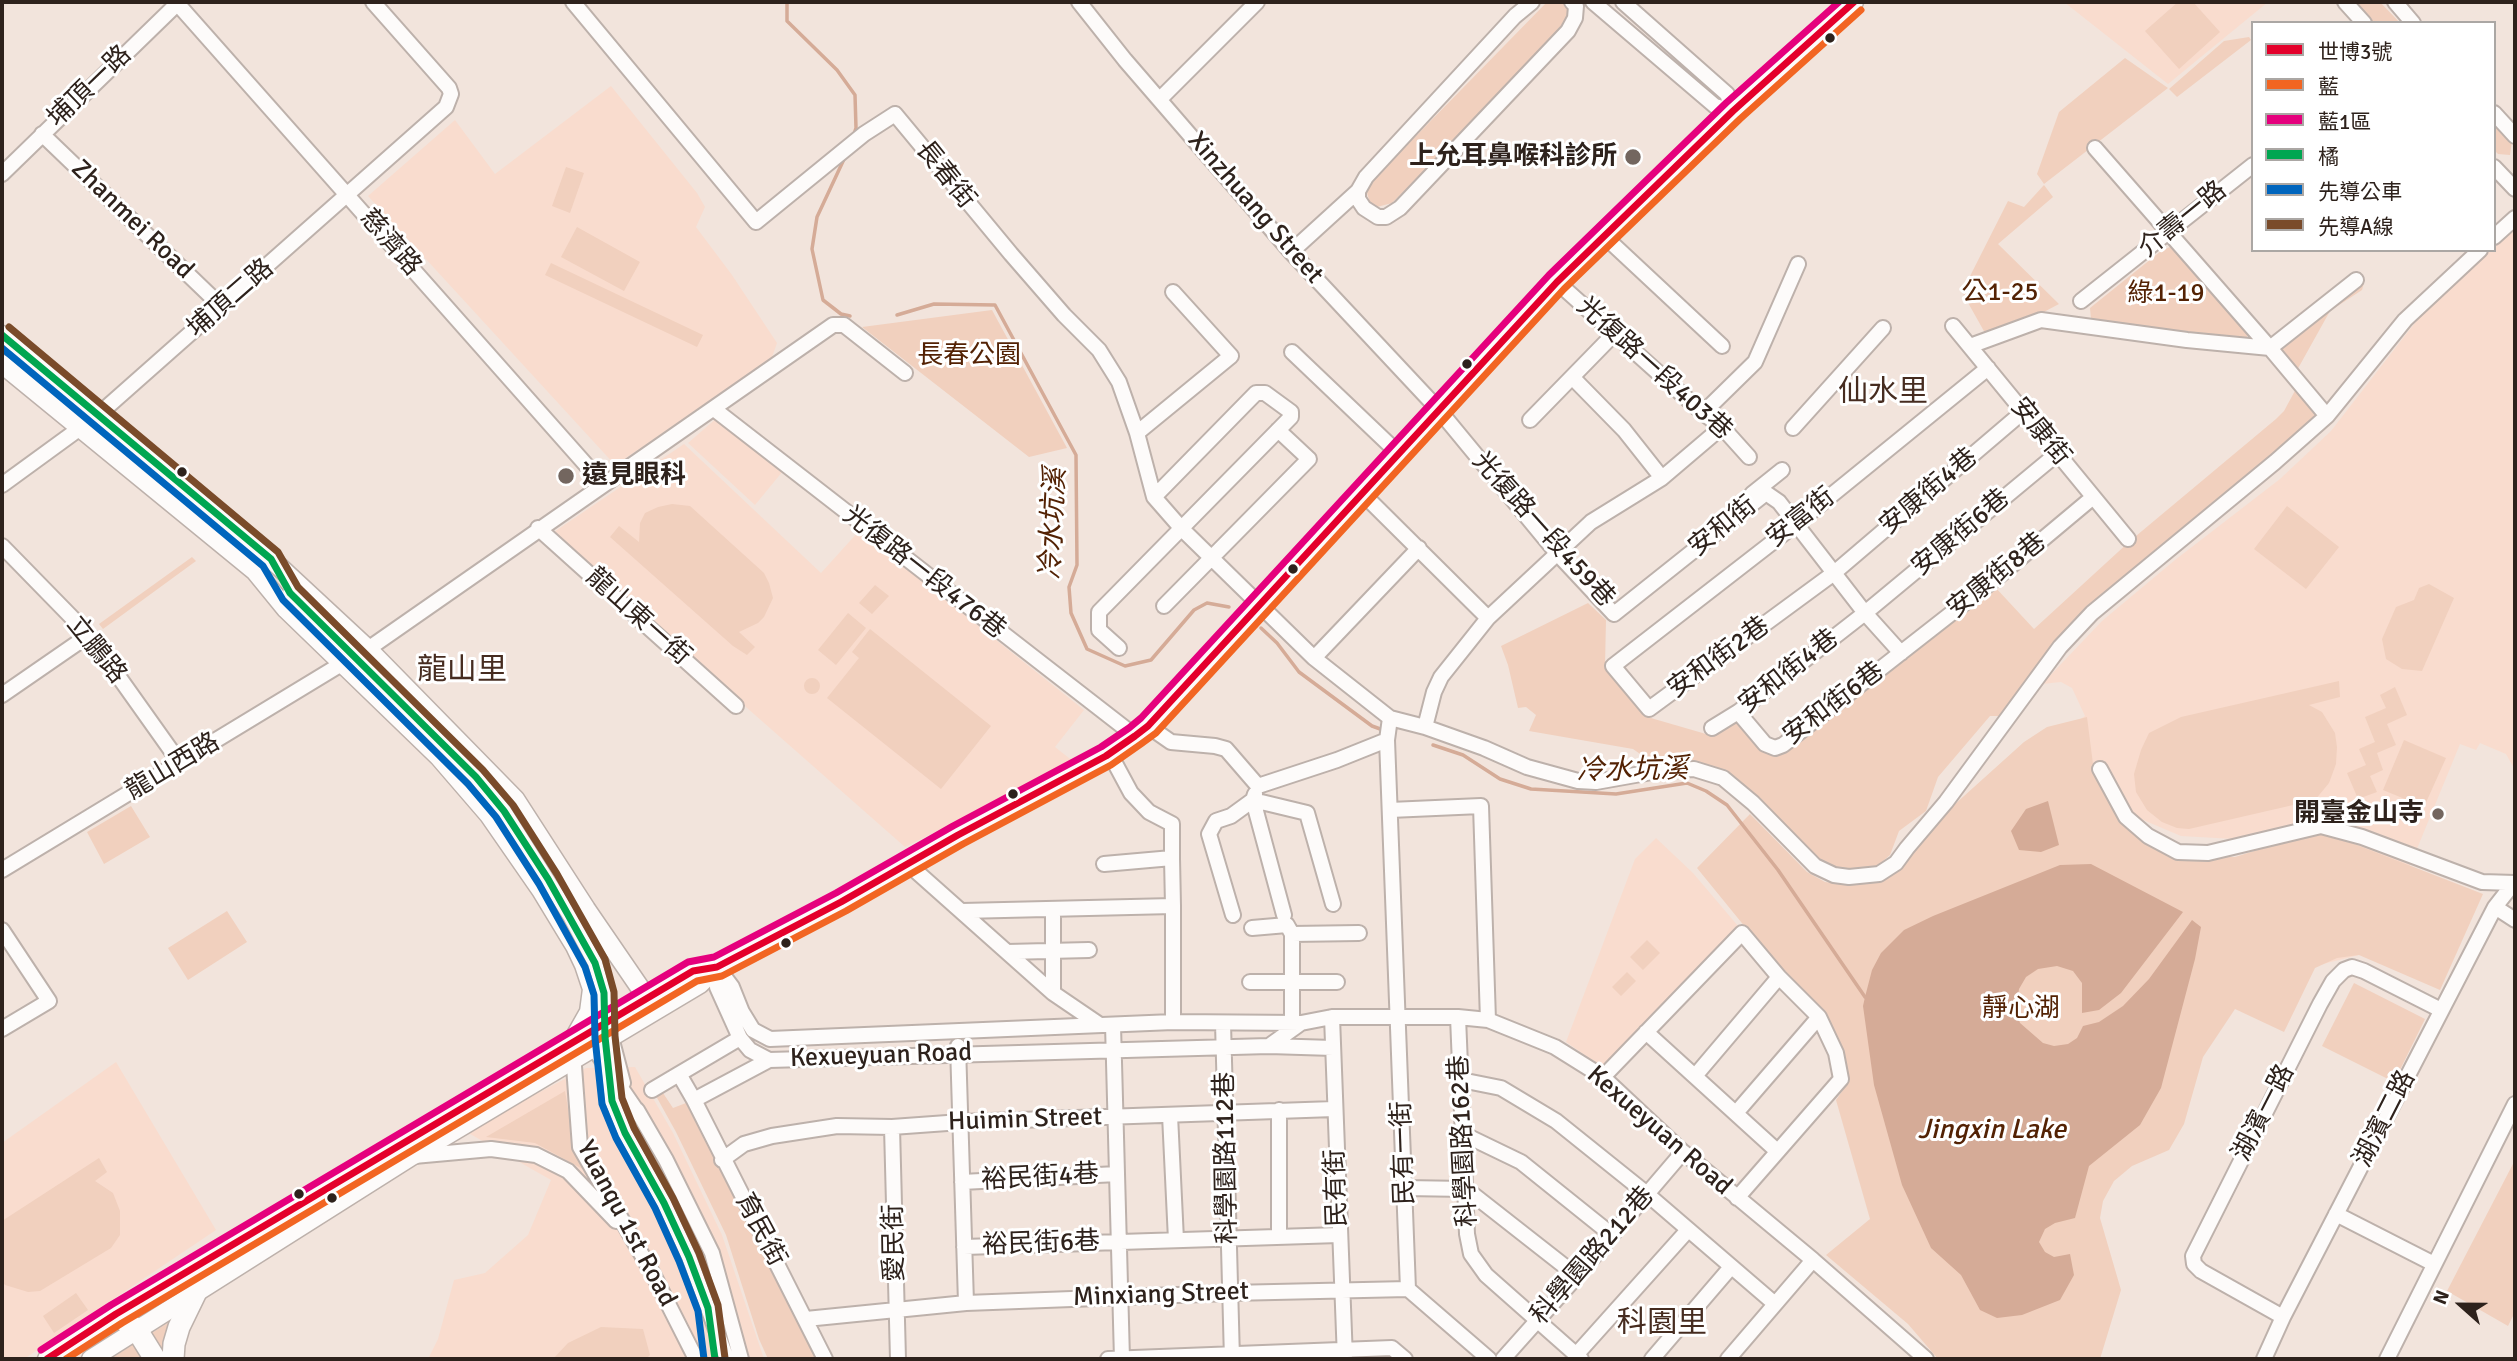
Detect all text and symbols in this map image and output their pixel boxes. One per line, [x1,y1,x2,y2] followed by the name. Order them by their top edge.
[2251,21,2496,252] legend
[1823,31,1837,45] unlabelled marker
[2318,39,2392,65] text: 世博3號
[42,40,138,134] street label: 埔頂一路
[2318,74,2339,100] text: 藍
[2318,109,2371,135] text: 藍1區
[1181,126,1329,290] street label: Xinzhuang Street
[908,135,982,215] street label: 長春街
[1409,141,1617,173] place label: 上允耳鼻喉科診所
[2318,144,2339,170] text: 橘
[1623,147,1643,167] marker: 上允耳鼻喉科診所
[64,154,200,286] street label: Zhanmei Road
[2133,175,2233,265] street label: 介壽一路
[2318,179,2402,205] text: 先導公車
[353,203,427,283] street label: 慈濟路
[2318,214,2394,240] text: 先導A線
[182,253,280,345] street label: 埔頂二路
[1961,277,2039,309] park label: 公1-25
[2127,278,2205,310] park label: 綠1-19
[1570,291,1738,447] street label: 光復路一段403巷
[917,340,1021,372] park label: 長春公園
[1460,357,1474,371] unlabelled marker
[1838,375,1928,411] district label: 仙水里
[2003,392,2077,472] street label: 安康街
[1874,442,1984,542] street label: 安康街4巷
[1465,446,1621,614] street label: 光復路一段459巷
[582,460,686,492] place label: 遠見眼科
[175,465,189,479] unlabelled marker
[556,466,576,486] marker: 遠見眼科
[1034,467,1074,581] water label: 冷水坑溪
[1761,482,1841,554] street label: 安富街
[1906,483,2016,583] street label: 安康街6巷
[1683,490,1763,564] street label: 安和街
[836,500,1012,646] street label: 光復路一段476巷
[1941,527,2053,625] street label: 安康街8巷
[579,562,697,672] street label: 龍山東一街
[1286,562,1300,576] unlabelled marker
[59,610,133,690] street label: 立鵬路
[1662,611,1776,705] street label: 安和街2巷
[1733,623,1845,721] street label: 安和街4巷
[417,653,507,689] district label: 龍山里
[1777,656,1891,752] street label: 安和街6巷
[120,727,226,807] street label: 龍山西路
[1576,753,1688,789] water label: 冷水坑溪
[1006,787,1020,801] unlabelled marker
[2294,798,2424,830] place label: 開臺金山寺
[2430,806,2446,822] marker: 開臺金山寺
[779,936,793,950] unlabelled marker
[1982,993,2060,1025] park label: 靜心湖
[790,1037,972,1075] street label: Kexueyuan Road
[1444,1054,1484,1228] street label: 科學園路162巷
[1580,1060,1738,1202] street label: Kexueyuan Road
[2226,1060,2302,1166] street label: 湖濱一路
[2347,1066,2423,1172] street label: 湖濱二路
[1210,1072,1244,1244] street label: 科學園路112巷
[1387,1100,1421,1206] street label: 民有一街
[947,1102,1103,1138] street label: Huimin Street
[1918,1114,2066,1148] water label: Jingxin Lake
[569,1136,683,1312] street label: Yuanqu 1st Road
[1320,1148,1354,1228] street label: 民有街
[980,1159,1100,1197] street label: 裕民街4巷
[1525,1181,1661,1331] street label: 科學園路212巷
[292,1187,306,1201] unlabelled marker
[728,1188,792,1272] street label: 育民街
[325,1191,339,1205] unlabelled marker
[879,1204,911,1282] street label: 愛民街
[981,1226,1101,1262] street label: 裕民街6巷
[2426,1270,2496,1340] north arrow
[1073,1276,1249,1314] street label: Minxiang Street
[2428,1287,2455,1308] text: N
[1617,1306,1707,1342] district label: 科園里

